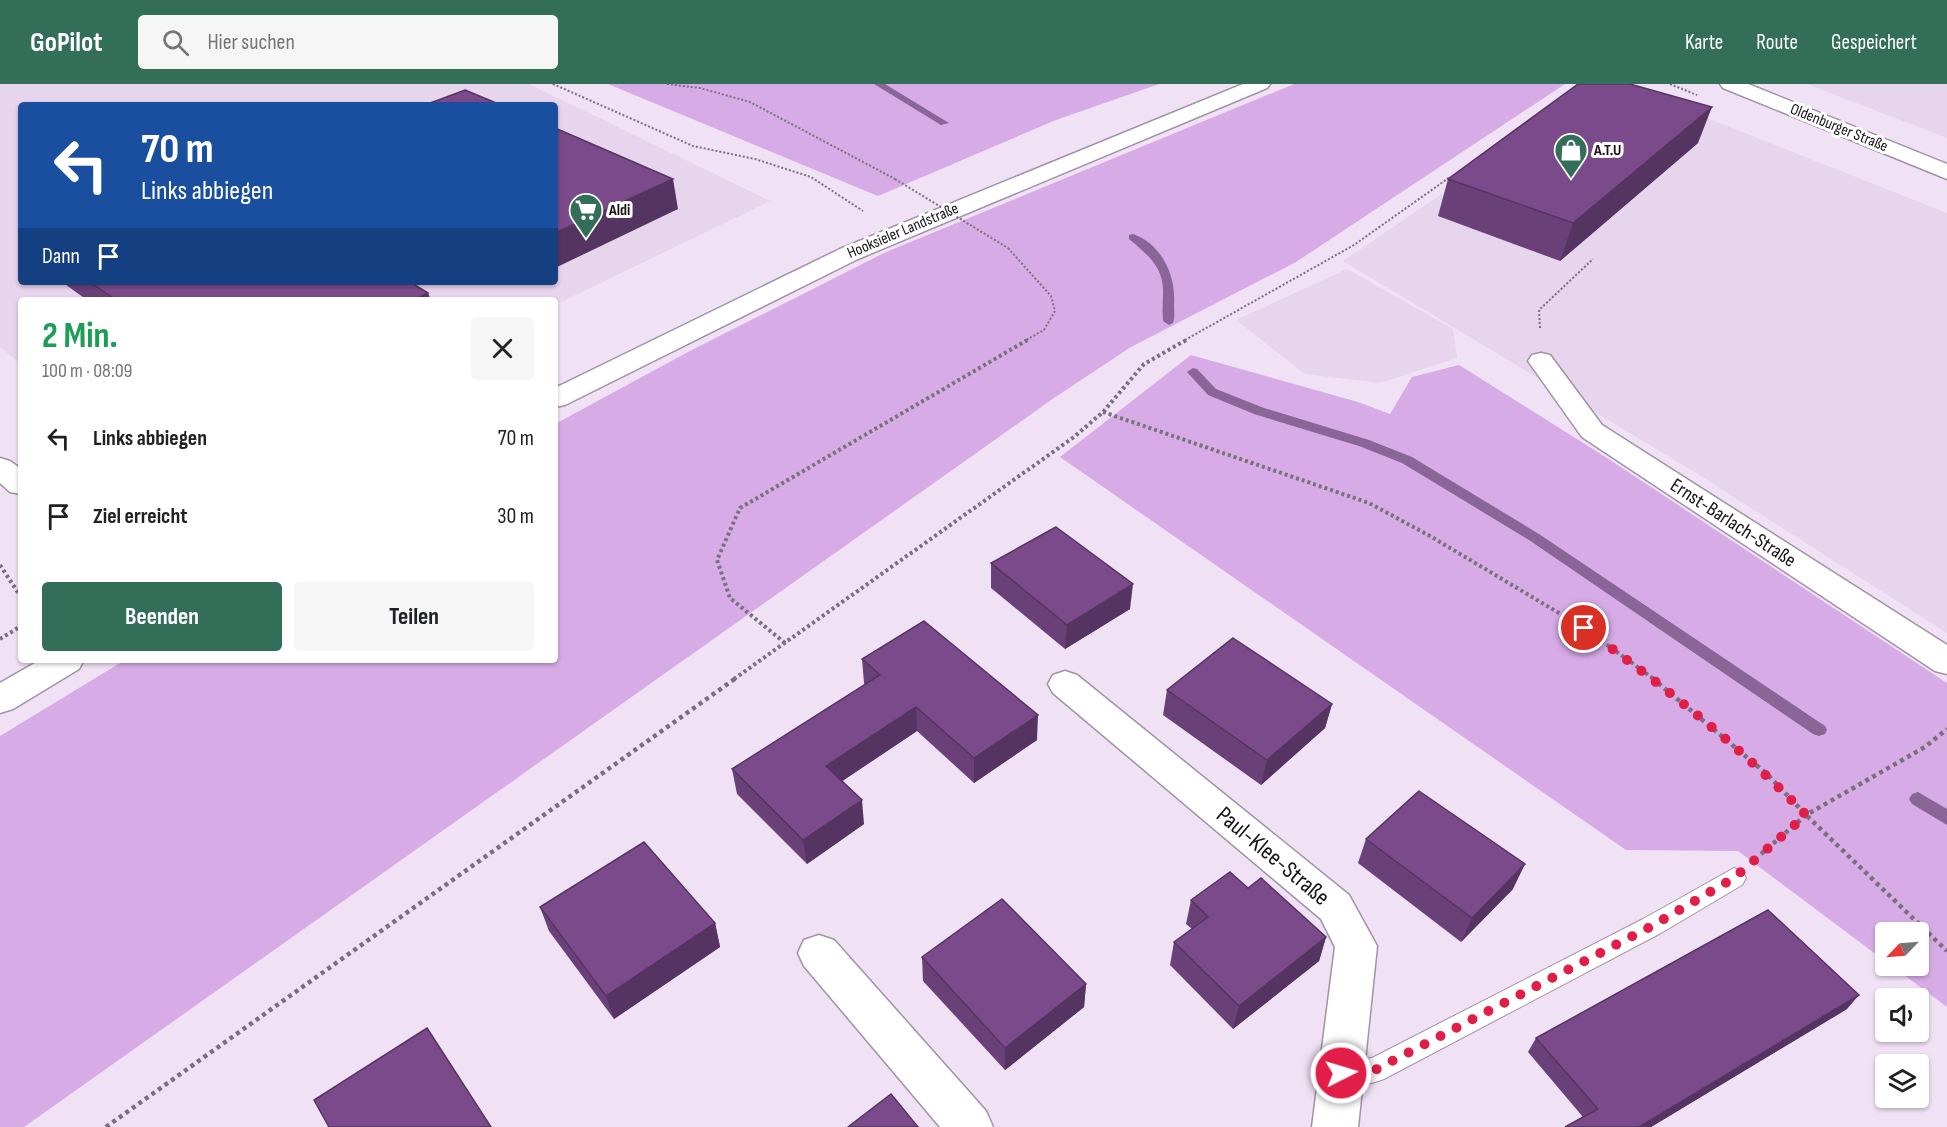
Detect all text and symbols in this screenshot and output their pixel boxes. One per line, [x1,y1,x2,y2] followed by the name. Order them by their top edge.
[138,15,558,69] search box
[30,26,102,59] text: GoPilot
[159,26,192,59] icon: search
[207,29,295,56] text: Hier suchen
[1685,30,1723,55] text: Karte
[1756,30,1798,55] text: Route
[1831,30,1917,55] text: Gespeichert
[1787,100,1891,156] street label: Oldenburger Straße
[141,124,214,175] text: 70 m
[42,126,120,204] icon: left
[1553,132,1589,179] shop icon: A.T.U
[1593,141,1621,160] place label: A.T.U
[141,175,273,207] text: Links abbiegen
[568,192,604,239] supermarket icon: Aldi
[845,199,961,263] street label: Hooksieler Landstraße
[608,201,630,220] place label: Aldi
[92,240,125,273] icon: arrive
[42,243,80,270] text: Dann
[42,315,118,358] text: 2 Min.
[471,317,534,380] button: close
[42,359,132,383] text: 100 m · 08:09
[42,422,75,455] icon: left
[93,425,207,452] text: Links abbiegen
[498,425,534,452] text: 70 m
[1666,473,1800,573] street label: Ernst-Barlach-Straße
[42,500,75,533] icon: arrive
[93,503,188,530] text: Ziel erreicht
[497,503,534,530] text: 30 m
[42,582,282,651] button: Beenden
[294,582,534,651] button: Teilen
[1558,602,1609,653] pin
[1567,611,1600,644] icon: arrive
[1211,800,1335,912] street label: Paul-Klee-Straße
[1875,922,1929,976] north arrow
[1875,922,1929,1108] map controls
[1875,988,1929,1042] button: sound
[1309,1041,1373,1105] position arrow
[1875,1054,1929,1108] button: layers

